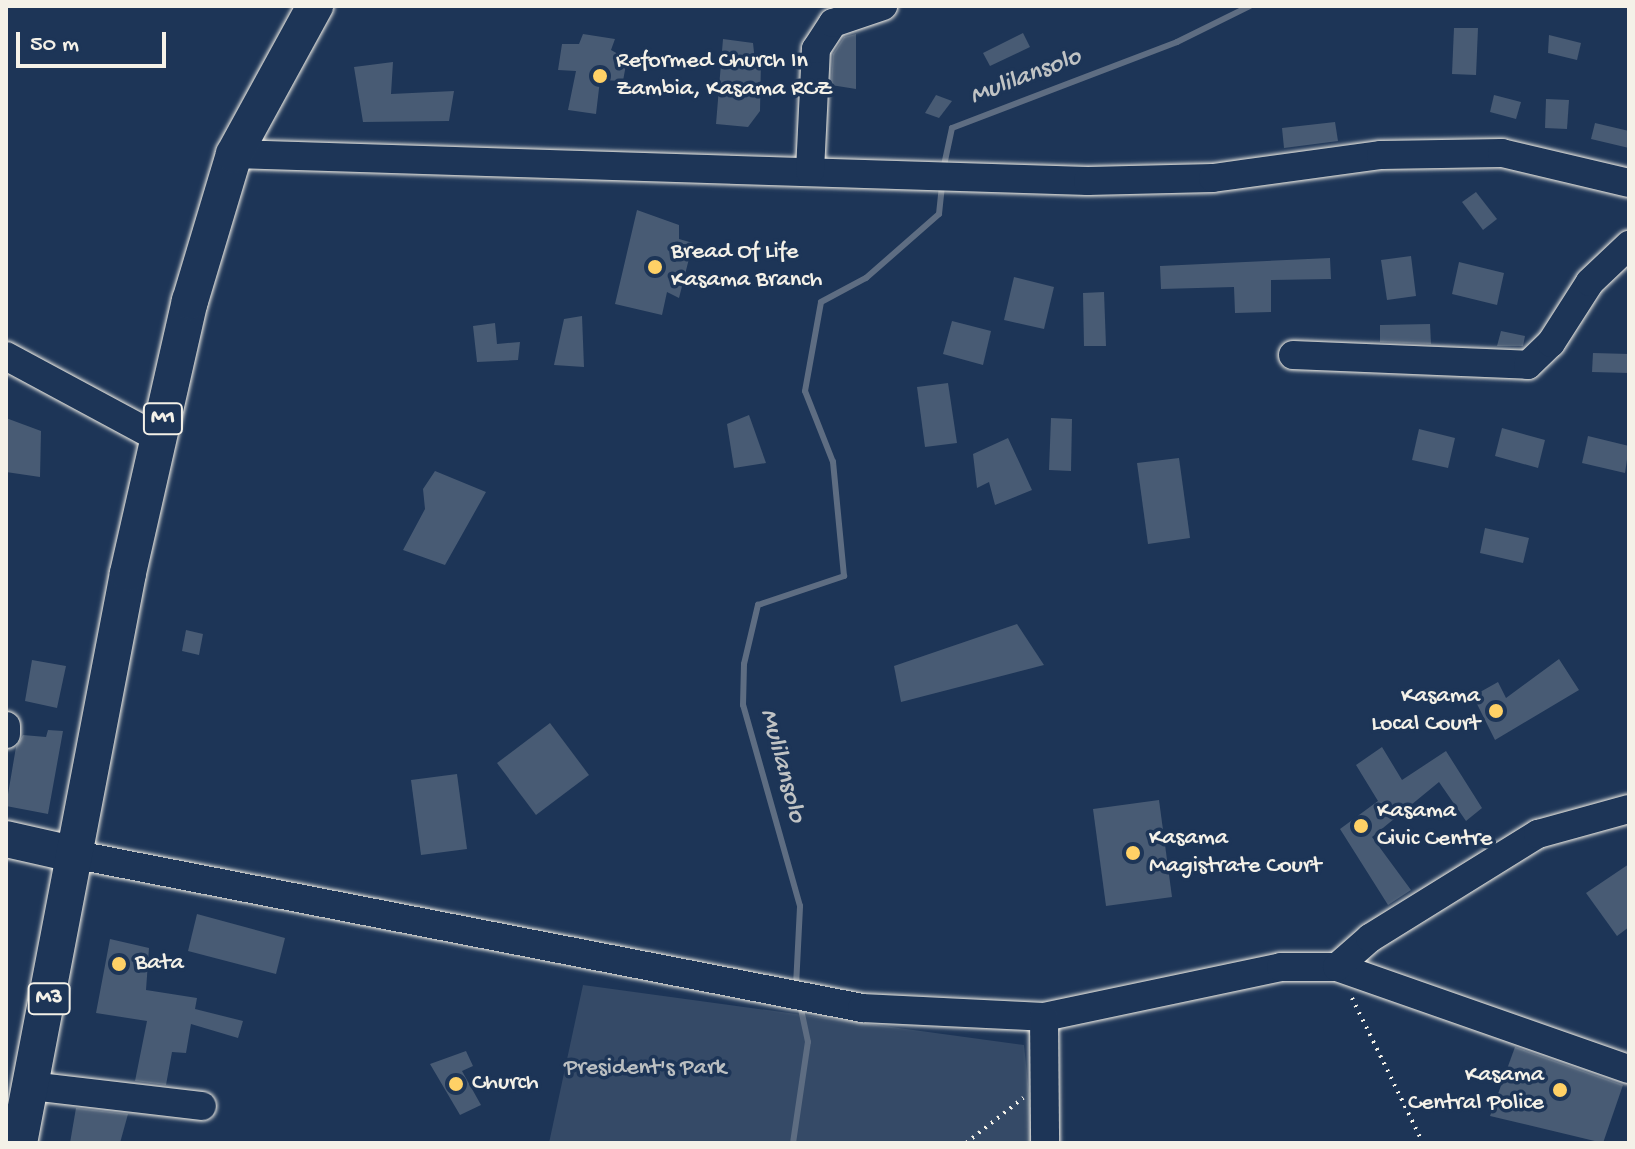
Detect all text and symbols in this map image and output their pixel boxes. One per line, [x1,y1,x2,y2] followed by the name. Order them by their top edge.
[20,16,170,66] scale bar
[30,31,79,60] text: 50 m
[966,43,1086,113] water label: Mulilansolo
[616,48,832,104] place label: Reformed Church In Zambia, Kasama RCZ
[591,67,609,85] marker: Reformed Church In Zambia, Kasama RCZ
[671,239,822,295] place label: Bread Of Life Kasama Branch
[646,258,664,276] marker: Bread Of Life Kasama Branch
[141,401,185,437] road number: M1
[1371,683,1480,739] place label: Kasama Local Court
[1487,702,1505,720] marker: Kasama Local Court
[751,706,811,826] water label: Mulilansolo
[1377,798,1492,854] place label: Kasama Civic Centre
[1352,817,1370,835] marker: Kasama Civic Centre
[1149,825,1321,881] place label: Kasama Magistrate Court
[1124,844,1142,862] marker: Kasama Magistrate Court
[135,950,184,978] place label: Bata
[110,955,128,973] marker: Bata
[27,981,71,1017] road number: M3
[564,1055,726,1083] park label: President's Park
[1408,1062,1544,1118] place label: Kasama Central Police
[472,1070,539,1098] place label: Church
[447,1075,465,1093] marker: Church
[1551,1081,1569,1099] marker: Kasama Central Police

